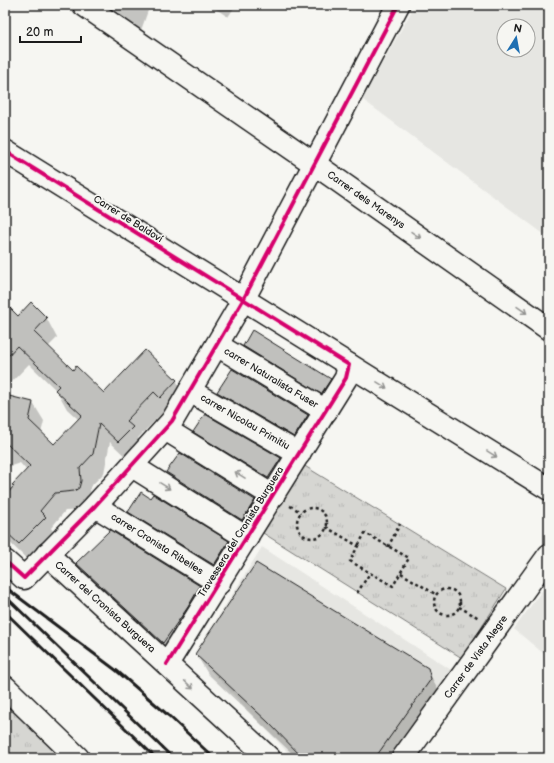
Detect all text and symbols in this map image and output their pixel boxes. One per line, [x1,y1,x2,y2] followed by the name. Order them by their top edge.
[20,18,81,44] scale bar
[496,18,536,58] north arrow
[513,22,523,36] text: N
[26,25,53,40] text: 20 m
[325,169,407,231] street label: Carrer dels Marenys
[91,193,165,246] street label: Carrer de Baldoví
[410,231,421,239] one-way arrow
[517,306,528,314] one-way arrow
[222,345,321,411] street label: carrer Naturalista Fuser
[376,382,388,390] one-way arrow
[198,392,292,452] street label: carrer Nicolau Primitiu
[486,450,497,458] one-way arrow
[196,464,286,600] street label: Travessera del Cronista Burguera
[234,471,246,479] one-way arrow
[159,482,170,490] one-way arrow
[109,511,205,577] street label: carrer Cronista Ribelles
[52,559,158,656] street label: Carrer del Cronista Burguera
[442,613,510,701] street label: Carrer de Vista Alegre
[184,680,194,689] one-way arrow

